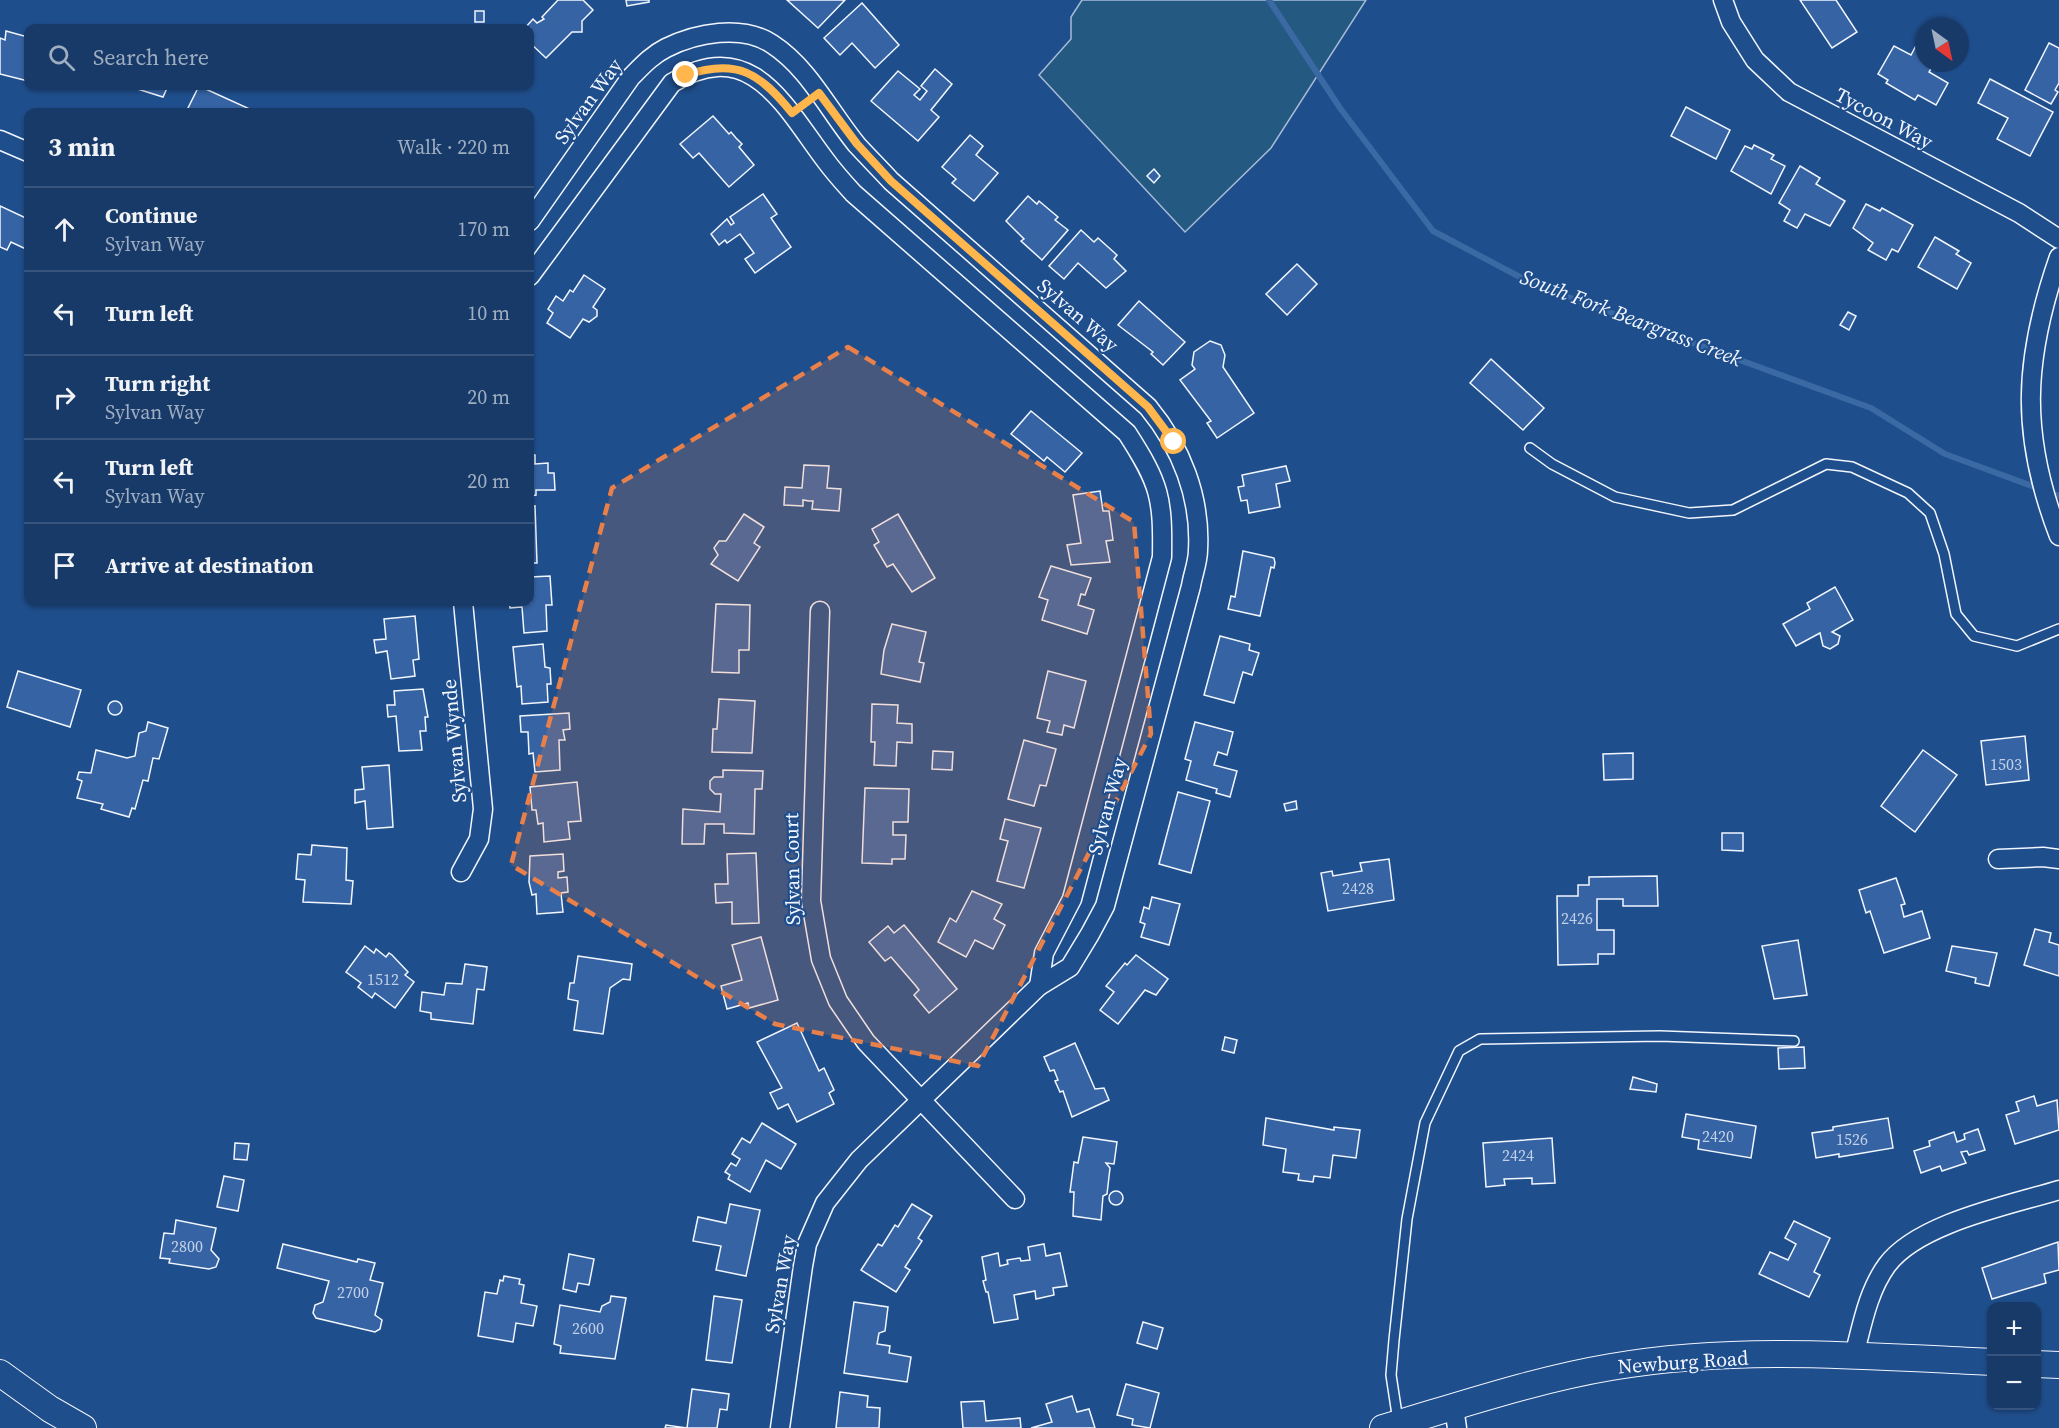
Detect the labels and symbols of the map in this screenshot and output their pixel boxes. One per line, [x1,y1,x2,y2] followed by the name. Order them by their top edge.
[1915,18,1969,72] north arrow
[547,52,629,149] street label: Sylvan Way
[672,61,698,87] route end
[1830,80,1939,156] street label: Tycoon Way
[1516,262,1746,373] water label: South Fork Beargrass Creek
[1031,272,1125,359] street label: Sylvan Way
[1160,428,1186,454] route start
[435,678,473,804] street label: Sylvan Wynde
[1990,753,2022,775] house number: 1503
[1081,754,1134,858] street label: Sylvan Way
[777,812,807,925] street label: Sylvan Court
[1342,877,1374,899] house number: 2428
[1561,907,1593,929] house number: 2426
[367,968,399,990] house number: 1512
[1702,1125,1734,1147] house number: 2420
[1836,1128,1868,1150] house number: 1526
[1502,1144,1534,1166] house number: 2424
[758,1232,803,1335] street label: Sylvan Way
[171,1235,203,1257] house number: 2800
[337,1281,369,1303] house number: 2700
[572,1317,604,1339] house number: 2600
[1617,1343,1750,1381] street label: Newburg Road

